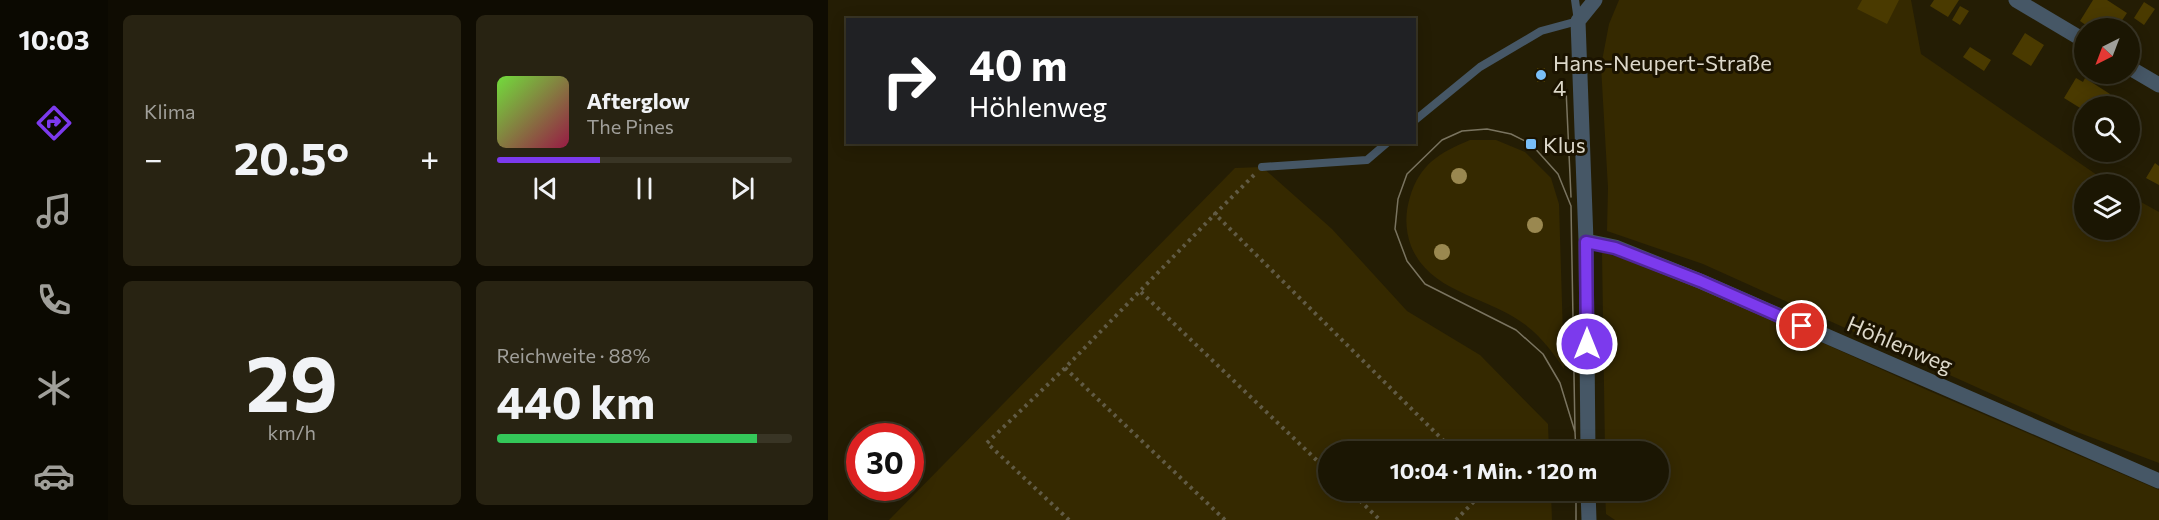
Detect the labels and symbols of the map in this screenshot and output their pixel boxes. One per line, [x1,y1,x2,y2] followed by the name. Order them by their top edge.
[2074,18,2140,84] north arrow
[1553,49,1772,101] place label: Hans-Neupert-Straße 4
[1534,68,1548,82] marker: Hans-Neupert-Straße 4
[1543,131,1586,158] place label: Klus
[1524,137,1538,151] marker: Klus
[1776,300,1827,351] pin
[1843,310,1957,378] street label: Höhlenweg
[1555,312,1619,376] position arrow
[846,423,924,501] speed limit sign: 30

